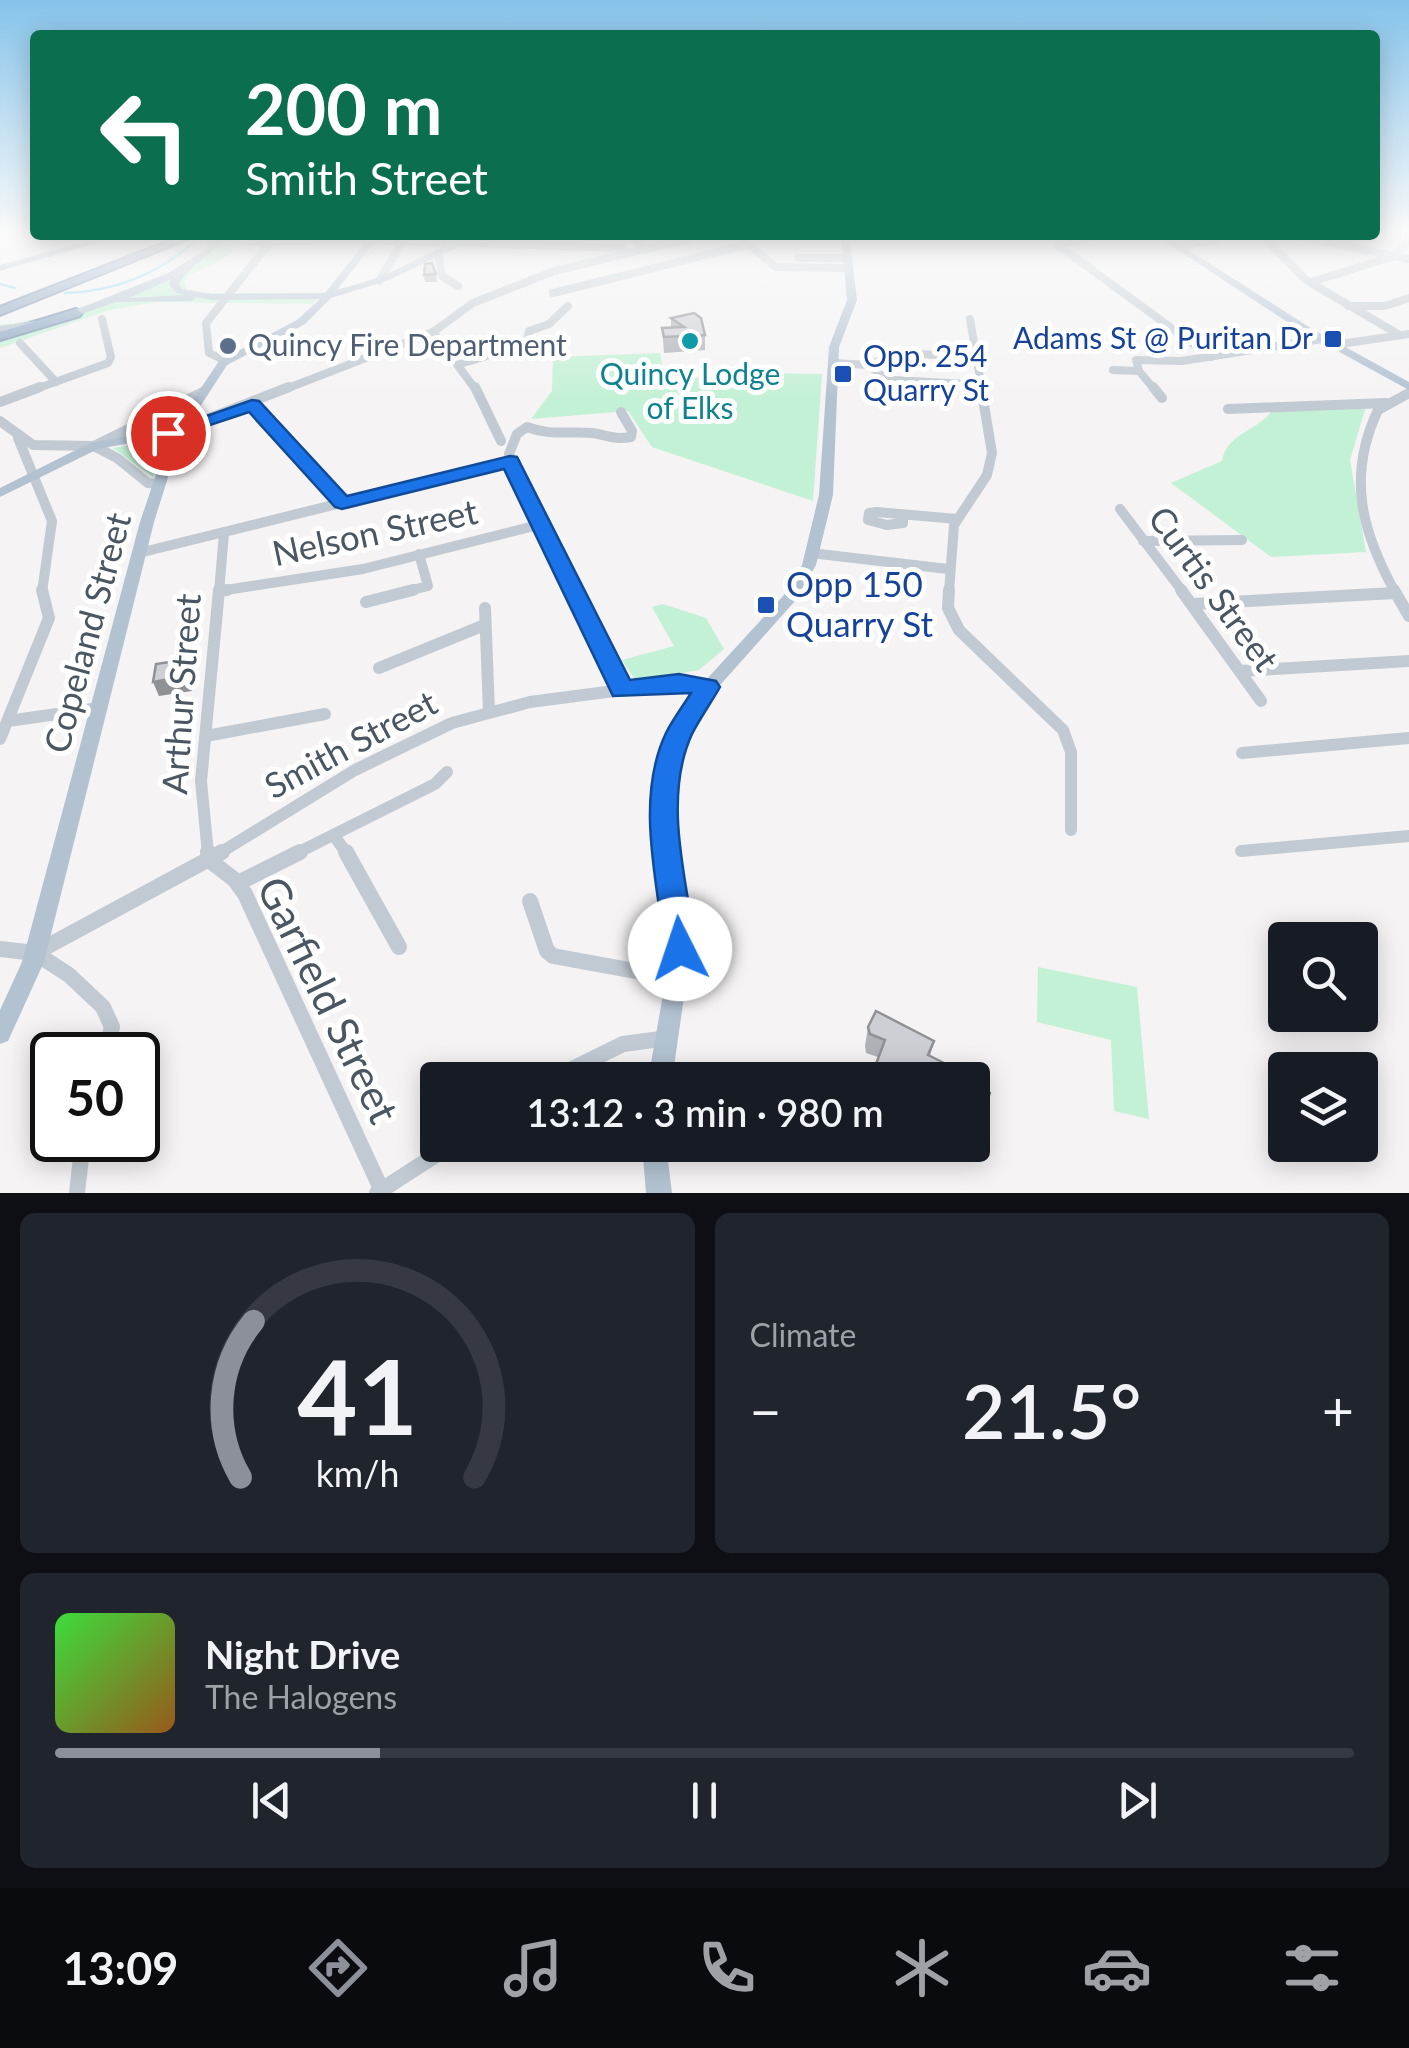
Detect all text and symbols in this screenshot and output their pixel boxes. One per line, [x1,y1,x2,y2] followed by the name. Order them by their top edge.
[245,66,442,150] text: 200 m
[80,70,210,200] icon: left
[245,151,488,205] text: Smith Street
[1013,319,1313,355] place label: Adams St @ Puritan Dr
[248,326,567,362] place label: Quincy Fire Department
[1322,328,1344,350] marker: Adams St @ Puritan Dr
[679,330,701,352] marker: Quincy Lodge of Elks
[217,335,239,357] marker: Quincy Fire Department
[863,337,989,407] place label: Opp. 254 Quarry St
[600,355,780,425] place label: Quincy Lodge of Elks
[832,363,854,385] marker: Opp. 254 Quarry St
[126,391,211,476] pin
[141,406,196,461] icon: arrive
[268,489,481,573] street label: Nelson Street
[1141,497,1289,679] street label: Curtis Street
[34,507,138,757] street label: Copeland Street
[786,562,933,644] place label: Opp 150 Quarry St
[152,592,208,796] street label: Arthur Street
[755,594,777,616] marker: Opp 150 Quarry St
[257,680,444,806] street label: Smith Street
[248,868,410,1131] street label: Garfield Street
[628,897,732,1001] position arrow
[1268,922,1378,1162] map controls
[1268,922,1378,1032] button: search
[30,1032,160,1162] speed limit sign: 50
[1268,1052,1378,1162] button: layers
[527,1089,883,1135] text: 13:12 · 3 min · 980 m
[750,1315,856,1354] text: Climate
[297,1332,418,1457] text: 41
[962,1365,1141,1455] text: 21.5°
[750,1377,781,1443] text: −
[1322,1377,1354,1443] text: +
[315,1452,399,1495] text: km/h
[205,1631,400,1677] text: Night Drive
[205,1677,397,1716] text: The Halogens
[244,1773,299,1828] icon: previous
[677,1773,732,1828] icon: pause
[1110,1773,1165,1828] icon: next
[303,1933,373,2003] icon: directions
[498,1933,568,2003] icon: music
[692,1933,762,2003] icon: phone
[887,1933,957,2003] icon: climate
[1082,1933,1152,2003] icon: car
[1277,1933,1347,2003] icon: filters
[62,1941,178,1995] text: 13:09

